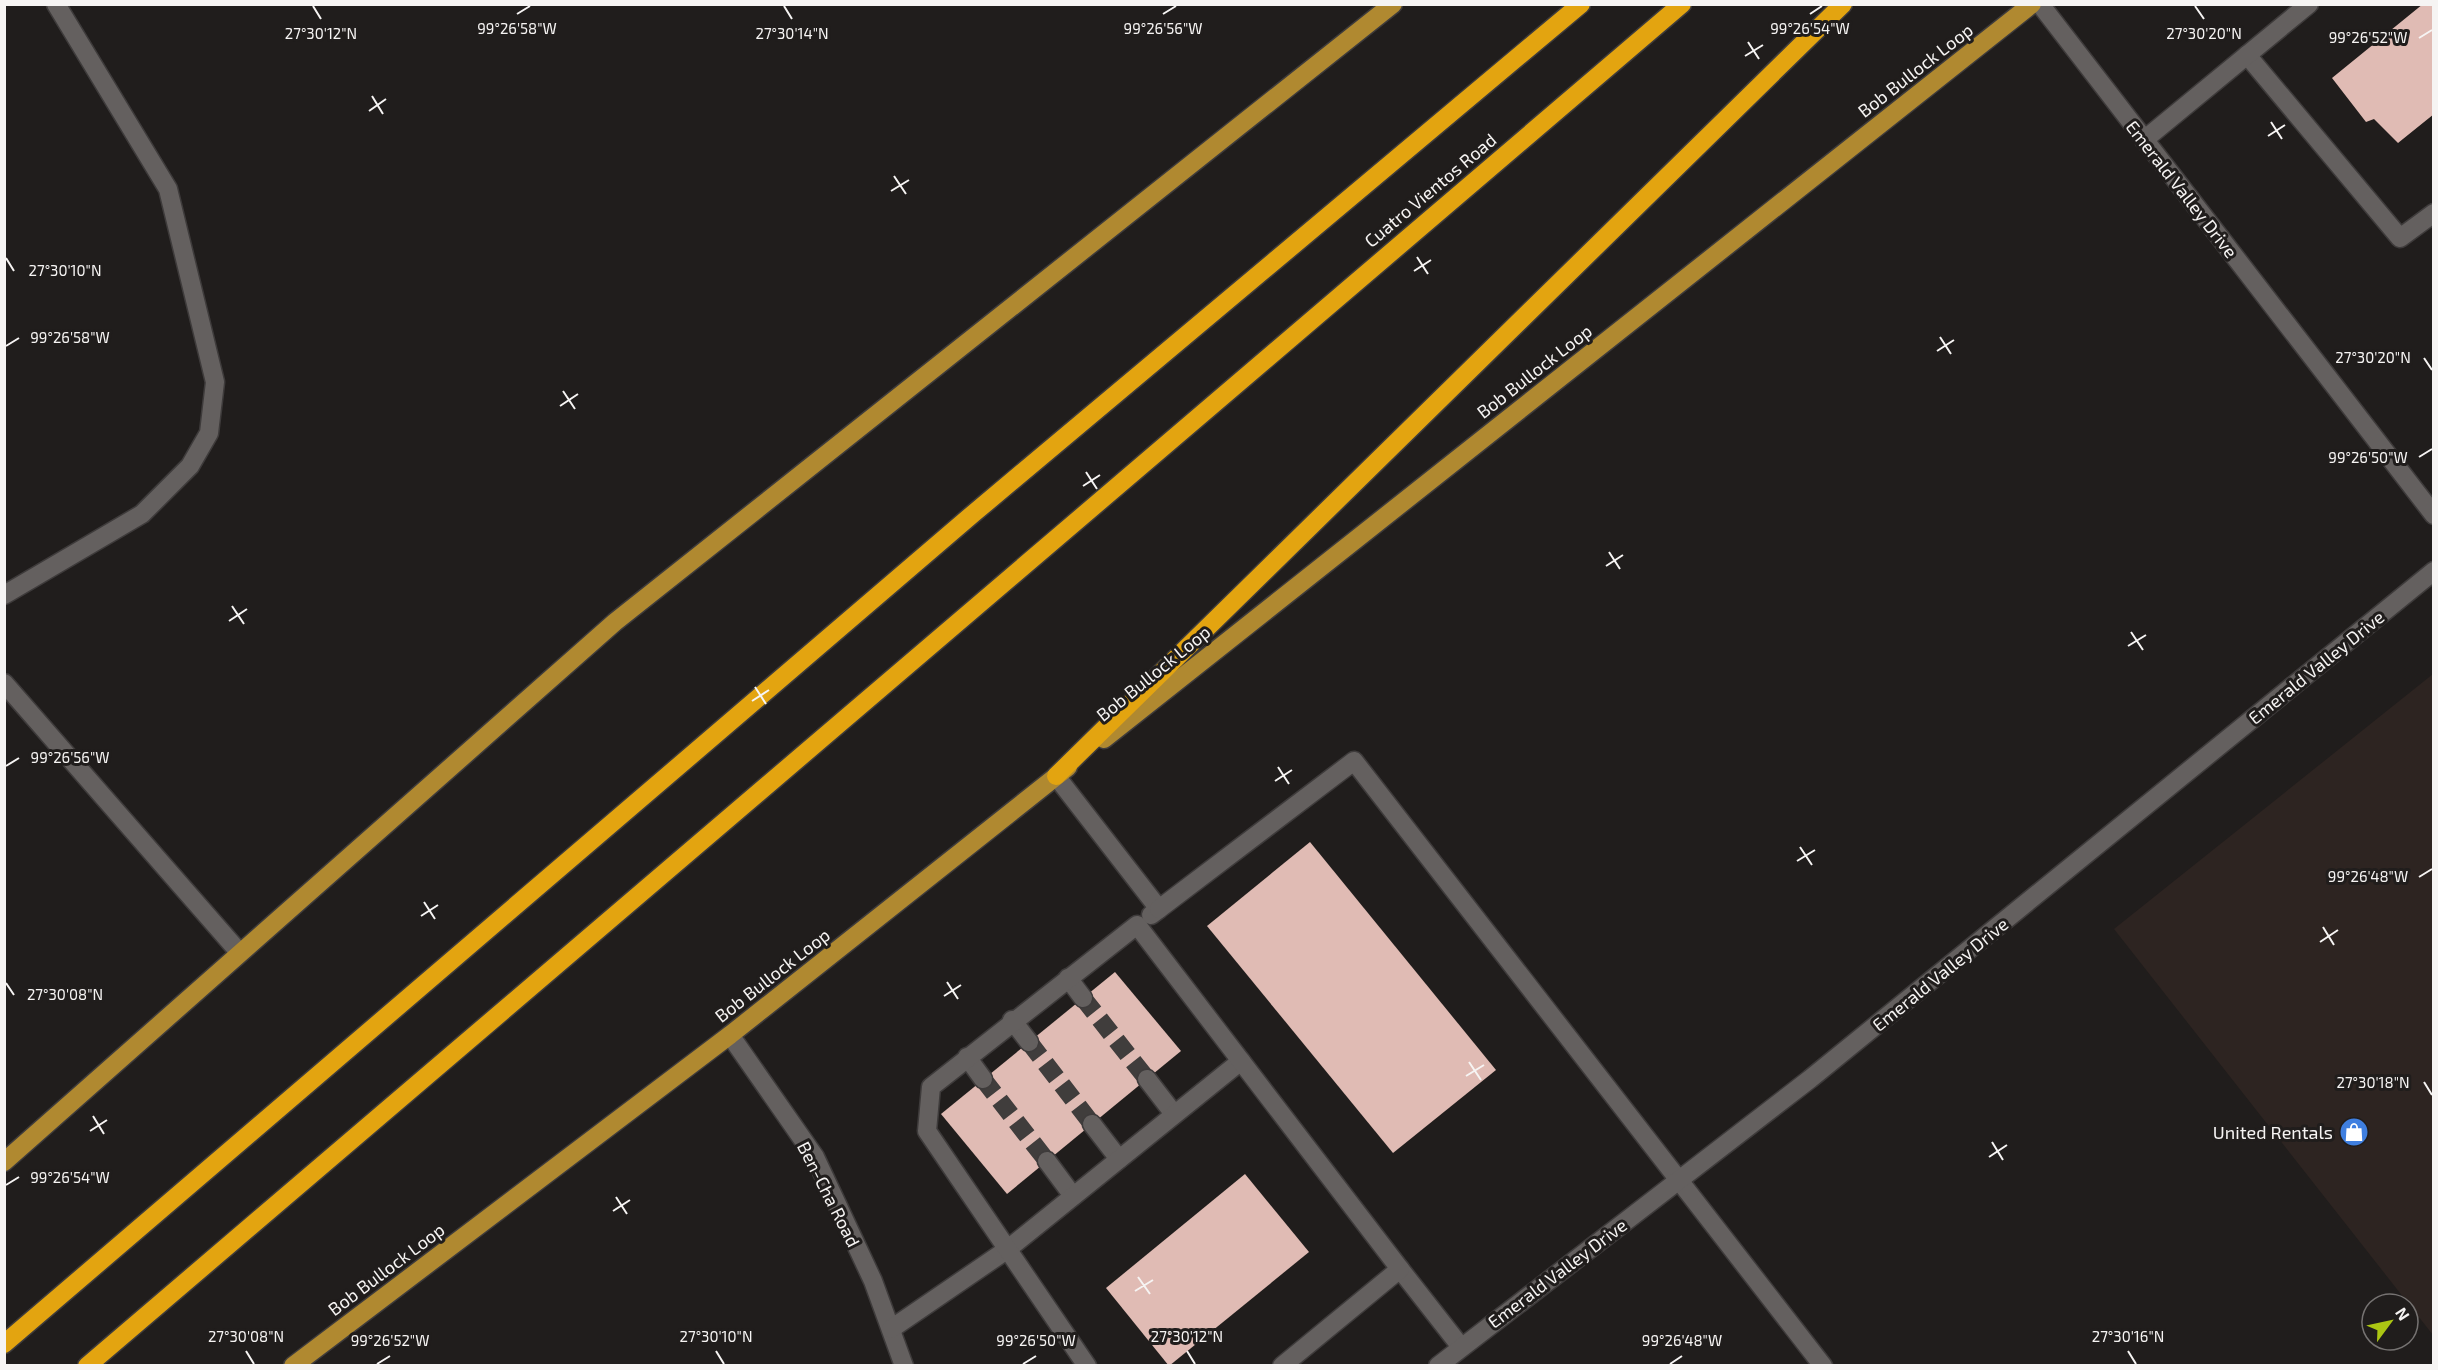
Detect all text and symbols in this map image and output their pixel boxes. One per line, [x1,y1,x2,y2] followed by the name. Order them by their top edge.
[1853,18,1977,122] street label: Bob Bullock Loop
[477,19,557,37] text: 99°26'58"W
[1124,19,1202,37] text: 99°26'56"W
[1770,19,1850,37] text: 99°26'54"W
[285,24,357,42] text: 27°30'12"N
[755,24,829,42] text: 27°30'14"N
[2166,24,2242,42] text: 27°30'20"N
[2329,28,2407,46] text: 99°26'52"W
[2122,116,2242,262] street label: Emerald Valley Drive
[1360,128,1500,252] street label: Cuatro Vientos Road
[29,261,101,279] text: 27°30'10"N
[1472,319,1596,423] street label: Bob Bullock Loop
[30,328,110,346] text: 99°26'58"W
[2335,348,2411,366] text: 27°30'20"N
[2328,448,2408,466] text: 99°26'50"W
[2244,605,2388,729] street label: Emerald Valley Drive
[1092,620,1214,726] street label: Bob Bullock Loop
[31,748,109,766] text: 99°26'56"W
[2328,867,2408,885] text: 99°26'48"W
[1868,912,2012,1036] street label: Emerald Valley Drive
[710,923,834,1027] street label: Bob Bullock Loop
[27,985,103,1003] text: 27°30'08"N
[2336,1073,2410,1091] text: 27°30'18"N
[2338,1116,2370,1148] shop icon: United Rentals
[2213,1121,2333,1143] place label: United Rentals
[793,1138,865,1250] street label: Ben-Cha Road
[30,1168,110,1186] text: 99°26'54"W
[1483,1214,1631,1332] street label: Emerald Valley Drive
[324,1218,448,1320] street label: Bob Bullock Loop
[2360,1292,2420,1352] north arrow
[2392,1304,2414,1324] text: N
[208,1327,284,1345] text: 27°30'08"N
[680,1327,752,1345] text: 27°30'10"N
[1151,1327,1223,1345] text: 27°30'12"N
[2092,1327,2164,1345] text: 27°30'16"N
[351,1331,429,1349] text: 99°26'52"W
[996,1331,1076,1349] text: 99°26'50"W
[1642,1331,1722,1349] text: 99°26'48"W

